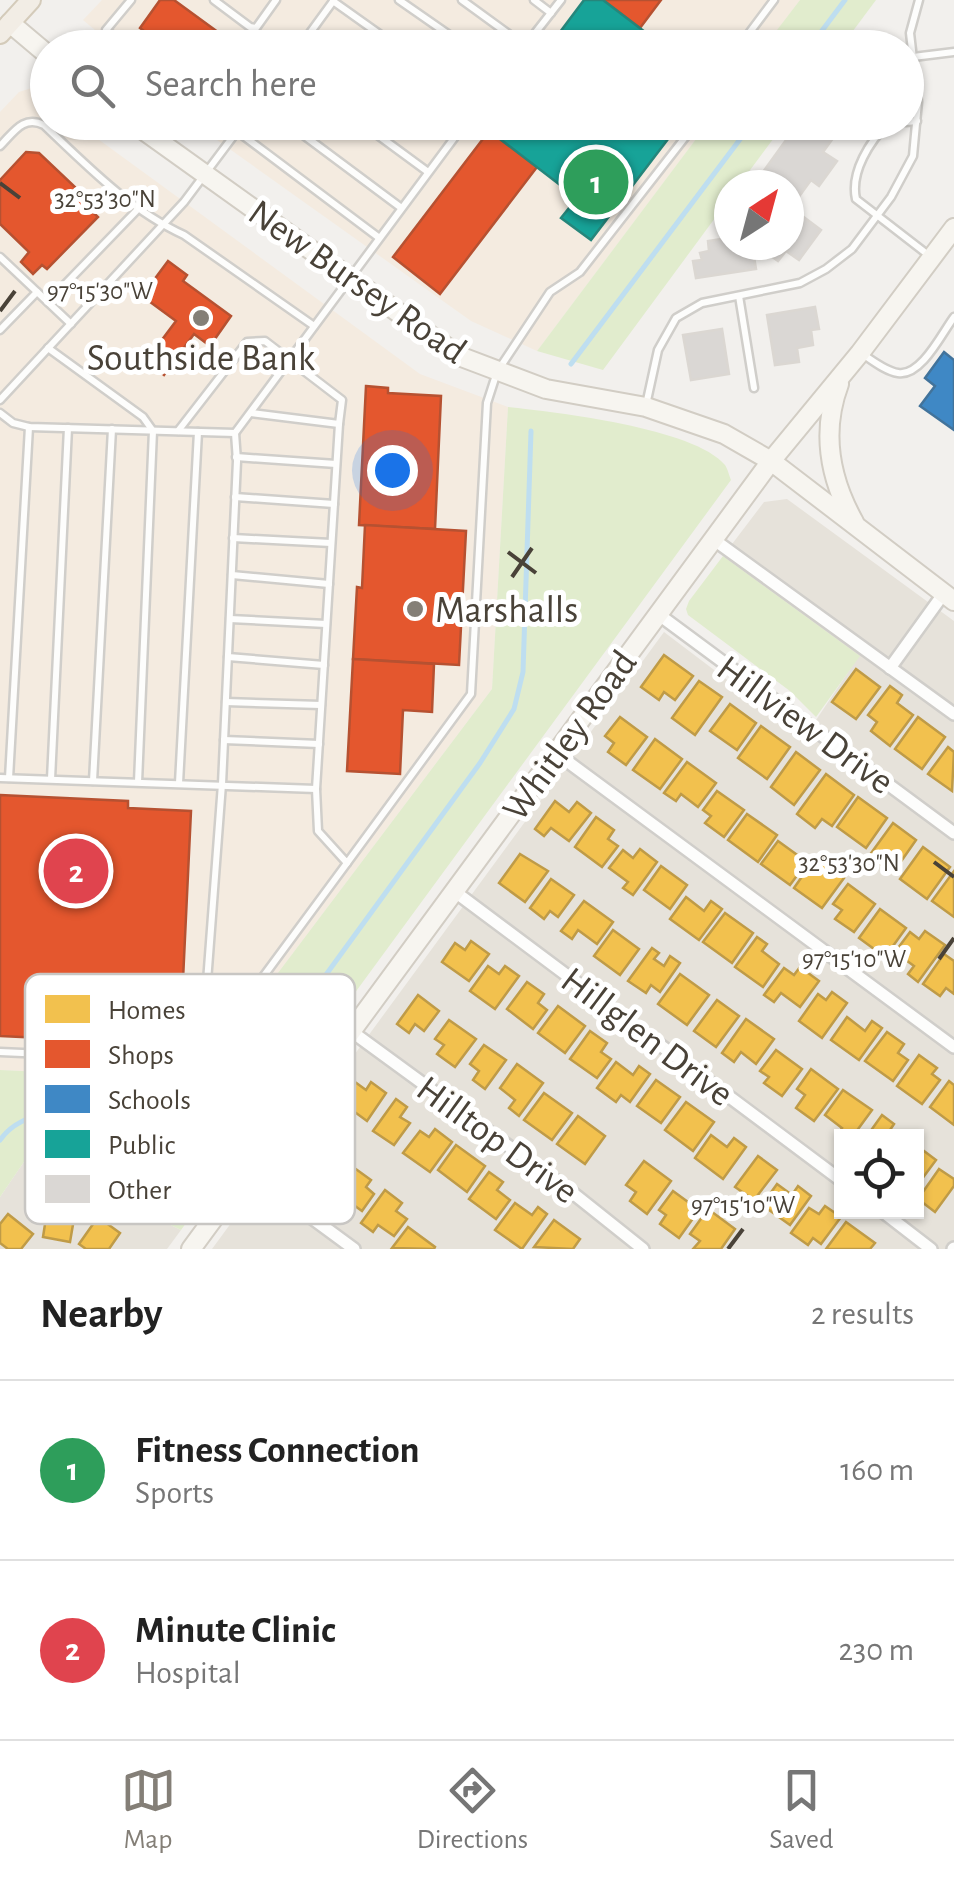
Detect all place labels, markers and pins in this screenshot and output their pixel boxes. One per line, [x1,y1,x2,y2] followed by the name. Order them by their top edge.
[564,144,628,220] pin: 1
[190,307,212,329] marker: Southside Bank
[87,340,316,378] place label: Southside Bank
[435,592,578,630] place label: Marshalls
[404,598,426,620] marker: Marshalls
[44,834,108,908] pin: 2

